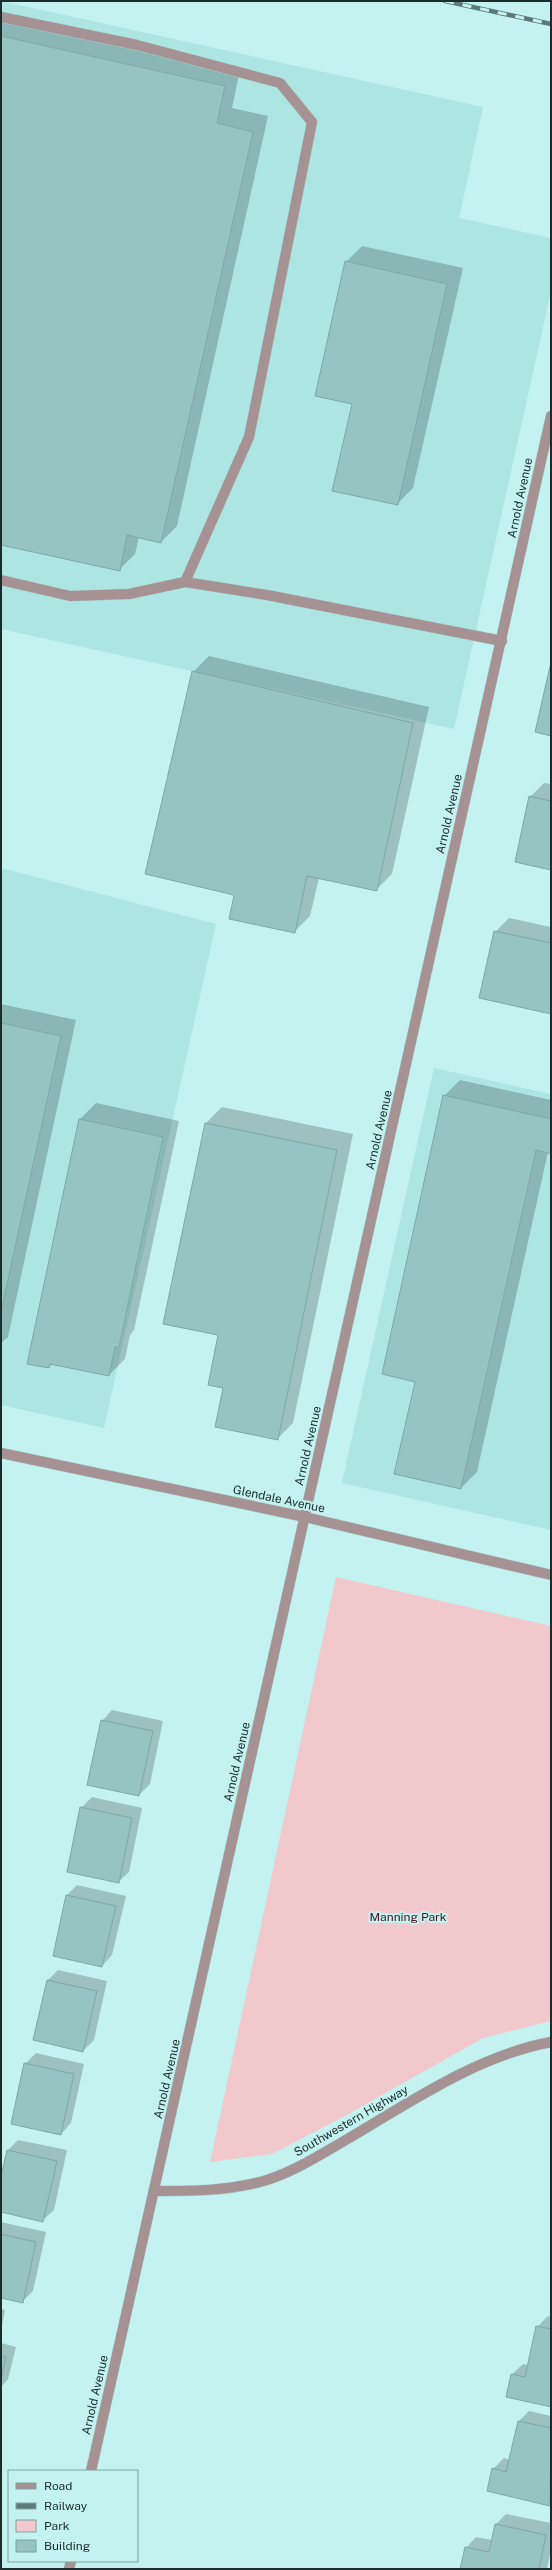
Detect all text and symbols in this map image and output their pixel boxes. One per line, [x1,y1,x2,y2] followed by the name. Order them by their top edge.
[505,456,535,539] street label: Arnold Avenue
[433,773,465,855] street label: Arnold Avenue
[363,1089,395,1171] street label: Arnold Avenue
[292,1405,324,1487] street label: Arnold Avenue
[232,1482,327,1516] street label: Glendale Avenue
[221,1721,253,1803] street label: Arnold Avenue
[369,1910,447,1924] park label: Manning Park
[151,2038,183,2120] street label: Arnold Avenue
[291,2082,411,2159] street label: Southwestern Highway
[79,2354,111,2436] street label: Arnold Avenue
[8,2470,138,2562] legend
[44,2479,72,2493] text: Road
[44,2499,88,2513] text: Railway
[44,2519,70,2533] text: Park
[44,2539,90,2553] text: Building

